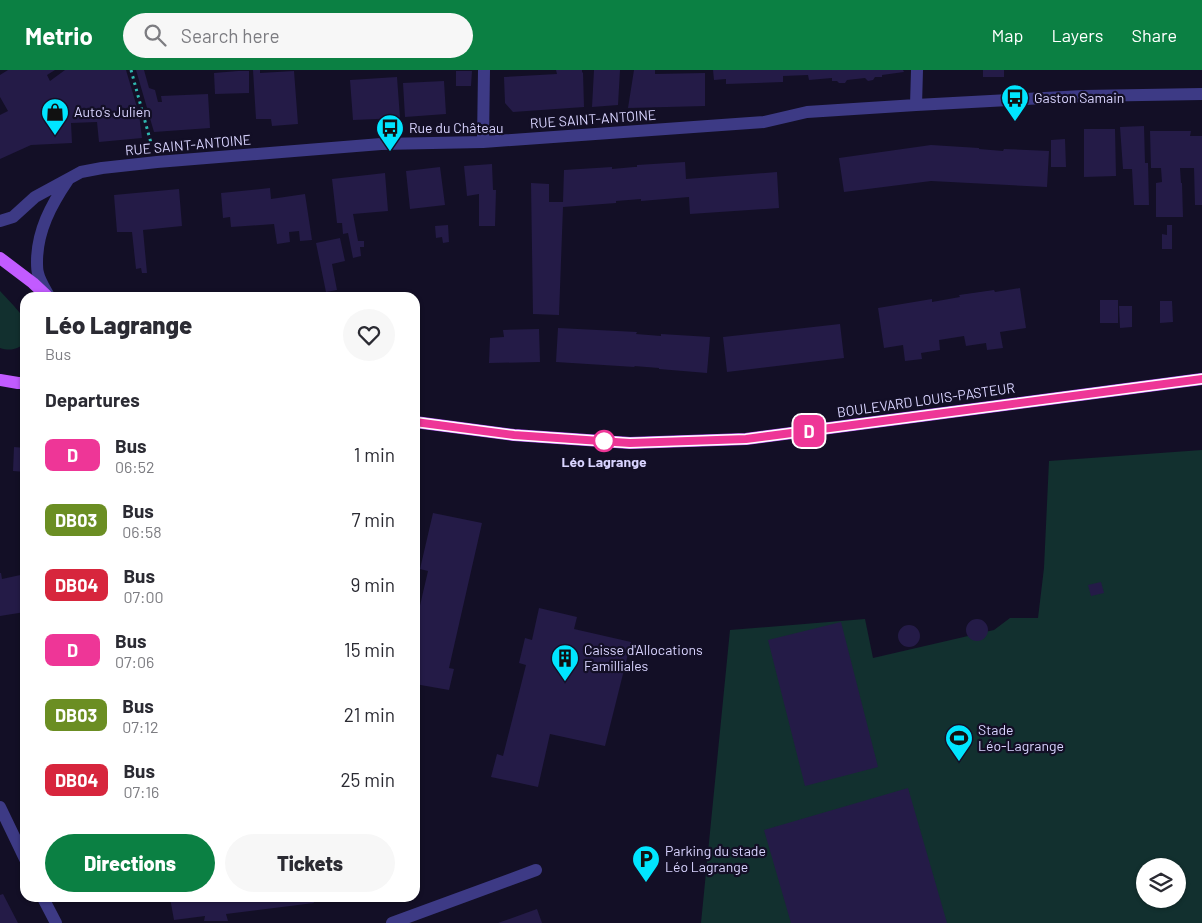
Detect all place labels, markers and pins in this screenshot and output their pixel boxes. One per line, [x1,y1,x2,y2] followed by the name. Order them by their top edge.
[1000,83,1030,122] bus stop icon: Gaston Samain
[1034,89,1124,106] place label: Gaston Samain
[40,97,70,136] shop icon: Auto's Julien
[74,103,151,120] place label: Auto's Julien
[375,113,405,152] bus stop icon: Rue du Château
[409,119,503,136] place label: Rue du Château
[593,430,615,452] marker: Léo Lagrange
[561,453,647,470] place label: Léo Lagrange
[584,641,703,674] place label: Caisse d'Allocations Familliales
[550,643,580,682] building icon: Caisse d'Allocations Familliales
[978,721,1064,754] place label: Stade Léo-Lagrange
[944,723,974,762] sports icon: Stade Léo-Lagrange
[665,842,766,875] place label: Parking du stade Léo Lagrange
[631,844,661,883] parking icon: Parking du stade Léo Lagrange

